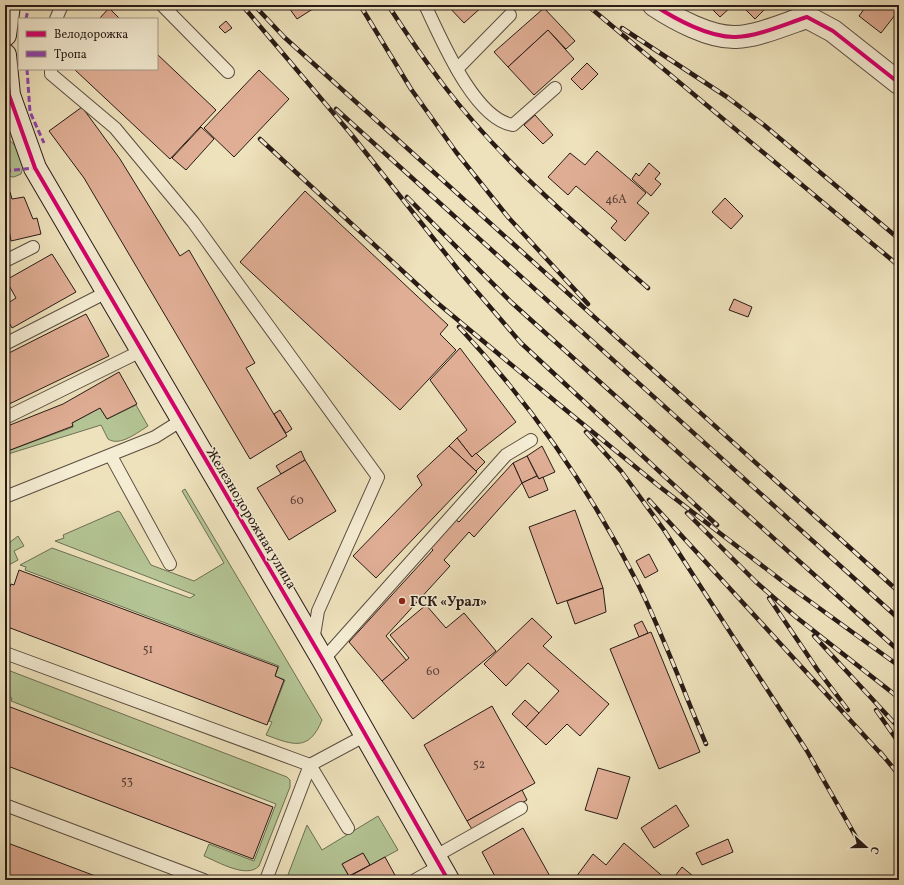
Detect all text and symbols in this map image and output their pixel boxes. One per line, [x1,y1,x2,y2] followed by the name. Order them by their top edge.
[18,18,158,70] legend
[54,27,128,43] text: Велодорожка
[54,47,87,63] text: Тропа
[605,192,627,208] house number: 46А
[201,445,301,593] street label: Железнодорожная улица
[290,493,304,509] house number: 60
[410,593,487,612] place label: ГСК «Урал»
[397,596,407,606] marker: ГСК «Урал»
[143,642,153,658] house number: 51
[426,664,440,680] house number: 60
[473,757,485,773] house number: 52
[121,774,133,790] house number: 53
[846,827,886,867] north arrow
[866,844,882,856] text: С

